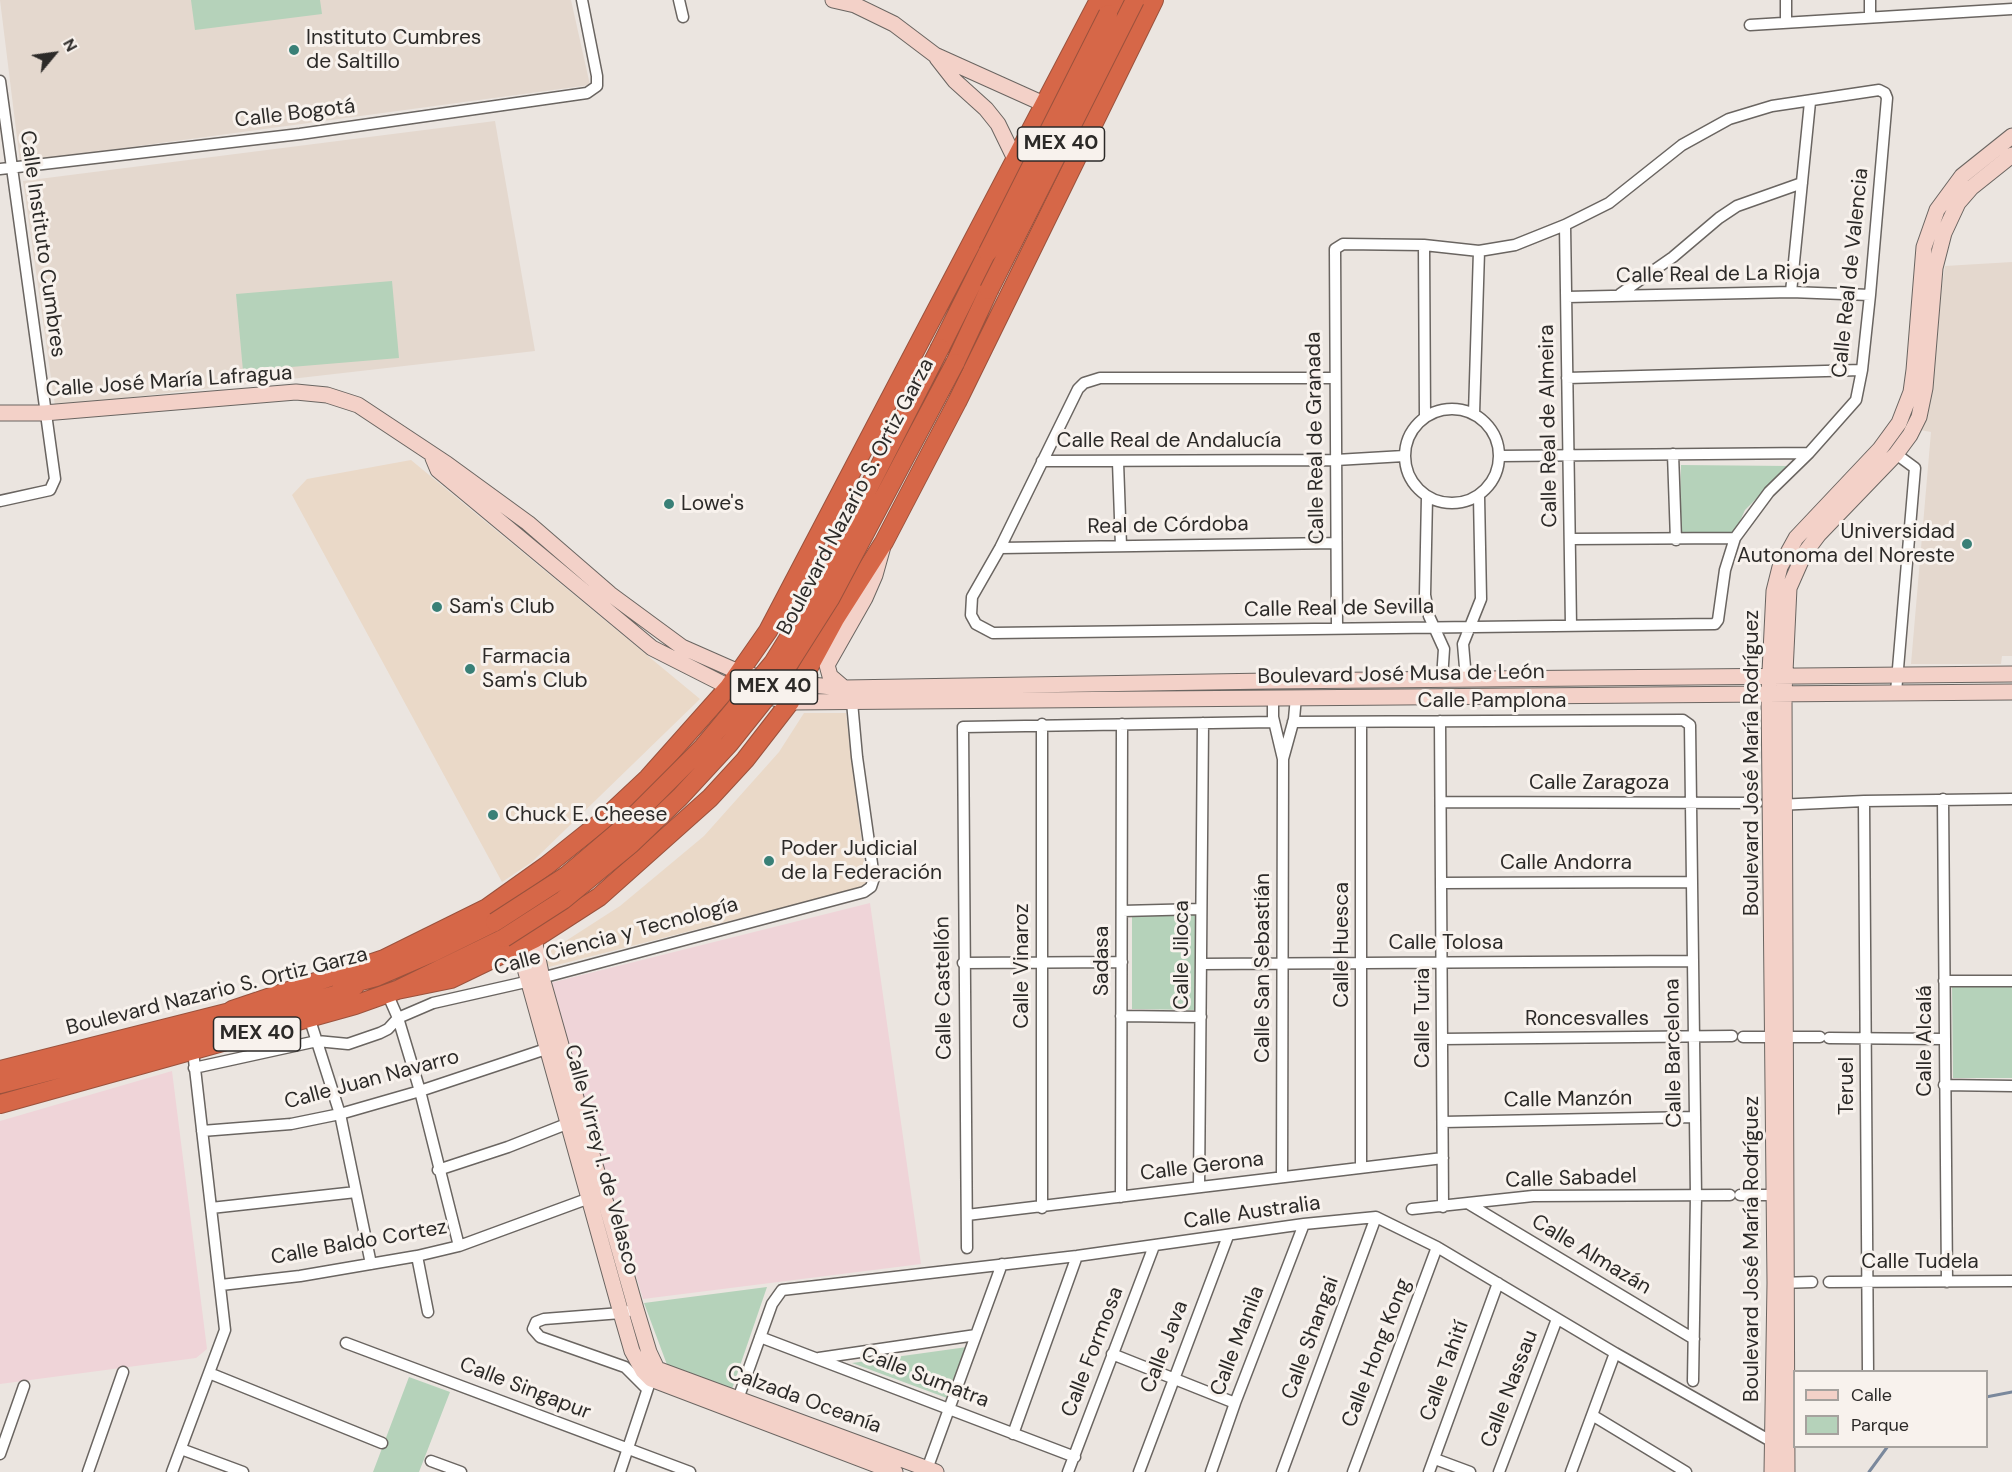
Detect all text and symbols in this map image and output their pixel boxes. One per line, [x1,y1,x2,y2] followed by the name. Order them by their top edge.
[24,24,84,84] north arrow
[306,25,481,75] place label: Instituto Cumbres de Saltillo
[58,35,82,55] text: N
[287,43,301,57] marker: Instituto Cumbres de Saltillo
[233,94,357,134] street label: Calle Bogotá
[1018,127,1104,161] road number: MEX 40
[14,129,70,359] street label: Calle Instituto Cumbres
[1827,167,1875,379] street label: Calle Real de Valencia
[1616,261,1820,289] street label: Calle Real de La Rioja
[1535,324,1563,528] street label: Calle Real de Almeira
[1302,331,1330,545] street label: Calle Real de Granada
[772,354,940,640] street label: Boulevard Nazario S. Ortiz Garza
[45,361,293,403] street label: Calle José María Lafragua
[1057,428,1281,454] street label: Calle Real de Andalucía
[681,491,744,517] place label: Lowe's
[662,497,676,511] marker: Lowe's
[1087,512,1249,540] street label: Real de Córdoba
[1737,519,1955,569] place label: Universidad Autonoma del Noreste
[1960,537,1974,551] marker: Universidad Autonoma del Noreste
[449,594,555,620] place label: Sam's Club
[1244,595,1434,623] street label: Calle Real de Sevilla
[430,600,444,614] marker: Sam's Club
[1739,610,1765,916] street label: Boulevard José María Rodríguez
[482,644,588,694] place label: Farmacia Sam's Club
[1257,660,1545,690] street label: Boulevard José Musa de León
[463,662,477,676] marker: Farmacia Sam's Club
[730,670,818,704] road number: MEX 40
[1418,688,1566,714] street label: Calle Pamplona
[1529,770,1669,796] street label: Calle Zaragoza
[505,802,667,828] place label: Chuck E. Cheese
[486,808,500,822] marker: Chuck E. Cheese
[781,836,942,886] place label: Poder Judicial de la Federación
[1500,850,1632,876] street label: Calle Andorra
[762,854,776,868] marker: Poder Judicial de la Federación
[1250,873,1276,1063] street label: Calle San Sebastián
[1329,882,1355,1008] street label: Calle Huesca
[491,892,741,982] street label: Calle Ciencia y Tecnología
[1169,900,1195,1010] street label: Calle Jiloca
[1009,903,1035,1029] street label: Calle Vinaroz
[930,916,958,1060] street label: Calle Castellón
[1089,926,1115,996] street label: Sadasa
[1389,930,1503,956] street label: Calle Tolosa
[64,942,370,1042] street label: Boulevard Nazario S. Ortiz Garza
[1410,968,1436,1068] street label: Calle Turia
[1660,978,1688,1128] street label: Calle Barcelona
[1912,985,1938,1097] street label: Calle Alcalá
[1525,1006,1649,1032] street label: Roncesvalles
[214,1017,300,1051] road number: MEX 40
[558,1042,644,1278] street label: Calle Virrey I. de Velasco
[282,1045,462,1115] street label: Calle Juan Navarro
[1834,1057,1860,1115] street label: Teruel
[1503,1086,1633,1114] street label: Calle Manzón
[1739,1096,1765,1402] street label: Boulevard José María Rodríguez
[1139,1147,1265,1187] street label: Calle Gerona
[1505,1164,1637,1194] street label: Calle Sabadel
[1182,1191,1322,1235] street label: Calle Australia
[1527,1209,1655,1301] street label: Calle Almazán
[269,1215,449,1271] street label: Calle Baldo Cortez
[1861,1249,1979,1275] street label: Calle Tudela
[1277,1273,1345,1403] street label: Calle Shangai
[1337,1275,1417,1431] street label: Calle Hong Kong
[1057,1283,1129,1421] street label: Calle Formosa
[1206,1283,1270,1399] street label: Calle Manila
[1136,1297,1194,1397] street label: Calle Java
[1415,1317,1475,1425] street label: Calle Tahití
[1476,1327,1544,1451] street label: Calle Nassau
[858,1342,992,1414] street label: Calle Sumatra
[456,1352,594,1426] street label: Calle Singapur
[723,1360,885,1440] street label: Calzada Oceanía
[1793,1370,1988,1448] legend
[1851,1383,1892,1407] text: Calle
[1851,1413,1909,1437] text: Parque

